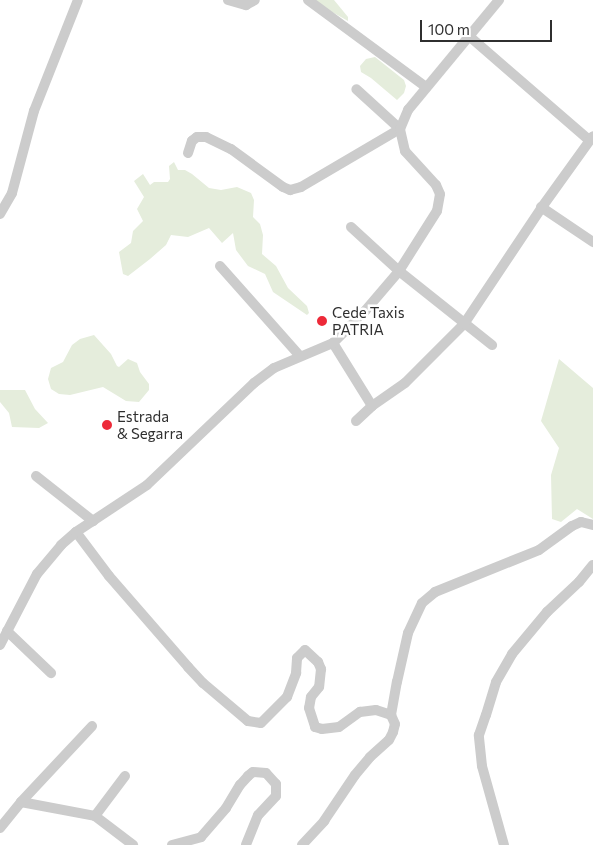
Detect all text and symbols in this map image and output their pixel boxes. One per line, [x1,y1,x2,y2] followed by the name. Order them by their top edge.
[423,10,556,42] scale bar
[428,20,470,38] text: 100 m
[332,303,404,338] place label: Cede Taxis PATRIA
[316,315,328,327] marker: Cede Taxis PATRIA
[117,407,183,442] place label: Estrada & Segarra
[101,419,113,431] marker: Estrada & Segarra

